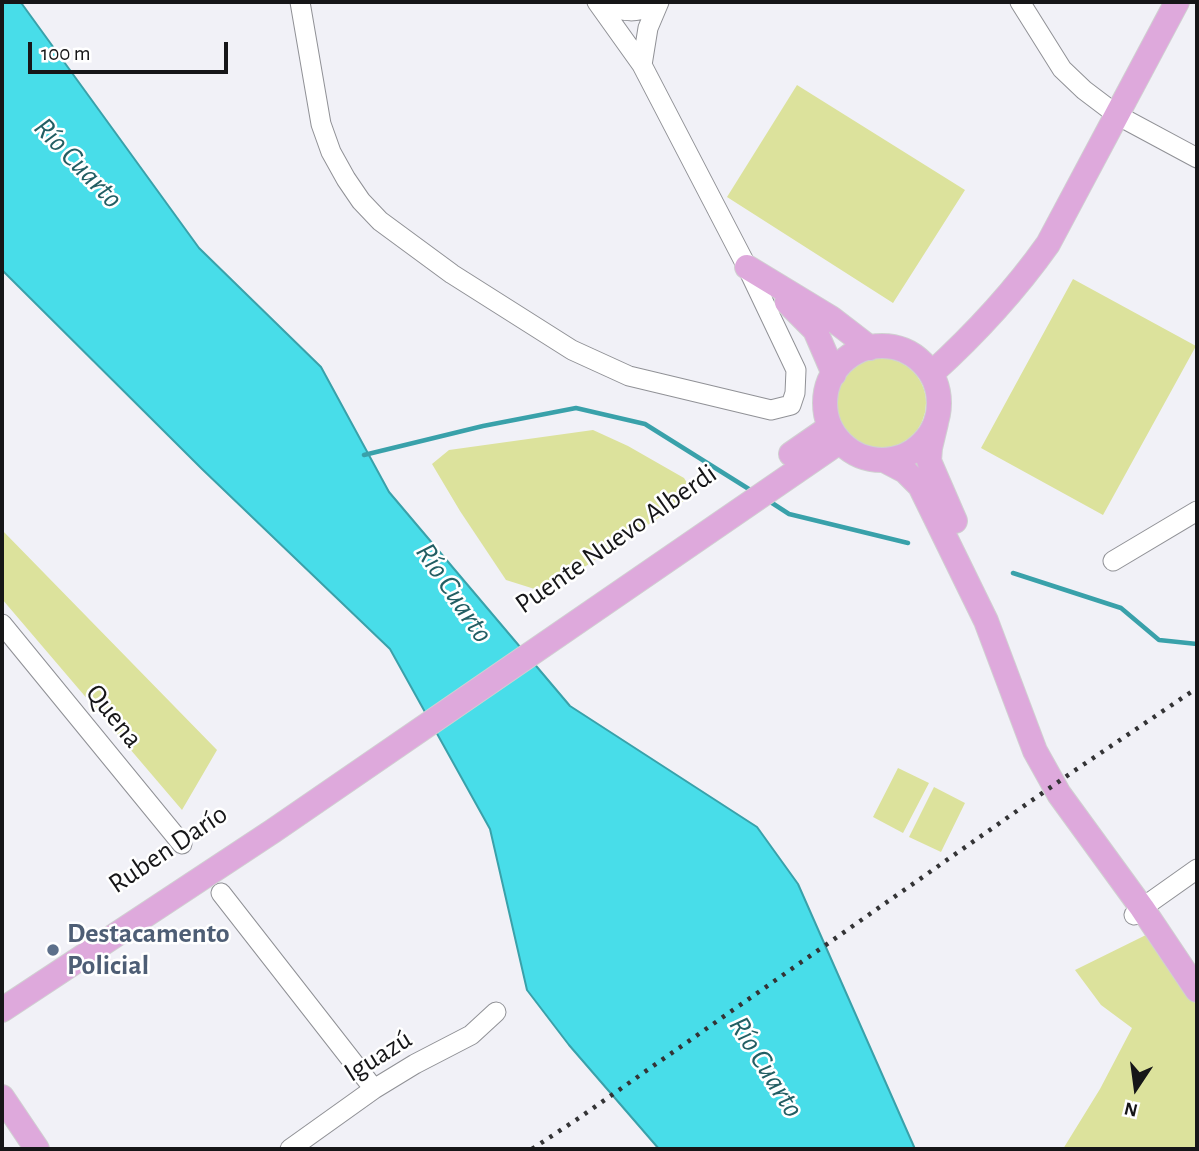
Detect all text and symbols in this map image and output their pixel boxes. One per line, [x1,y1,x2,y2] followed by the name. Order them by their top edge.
[32,28,231,72] scale bar
[41,43,91,64] text: 100 m
[26,110,130,216] water label: Río Cuarto
[509,457,723,621] street label: Puente Nuevo Alberdi
[408,536,500,650] water label: Río Cuarto
[78,677,150,755] street label: Quena
[102,797,234,901] street label: Ruben Darío
[67,917,230,983] place label: Destacamento Policial
[45,942,61,958] marker: Destacamento Policial
[721,1010,811,1124] water label: Río Cuarto
[338,1022,418,1090] street label: Iguazú
[1101,1053,1171,1123] north arrow
[1123,1098,1140,1120] text: N

